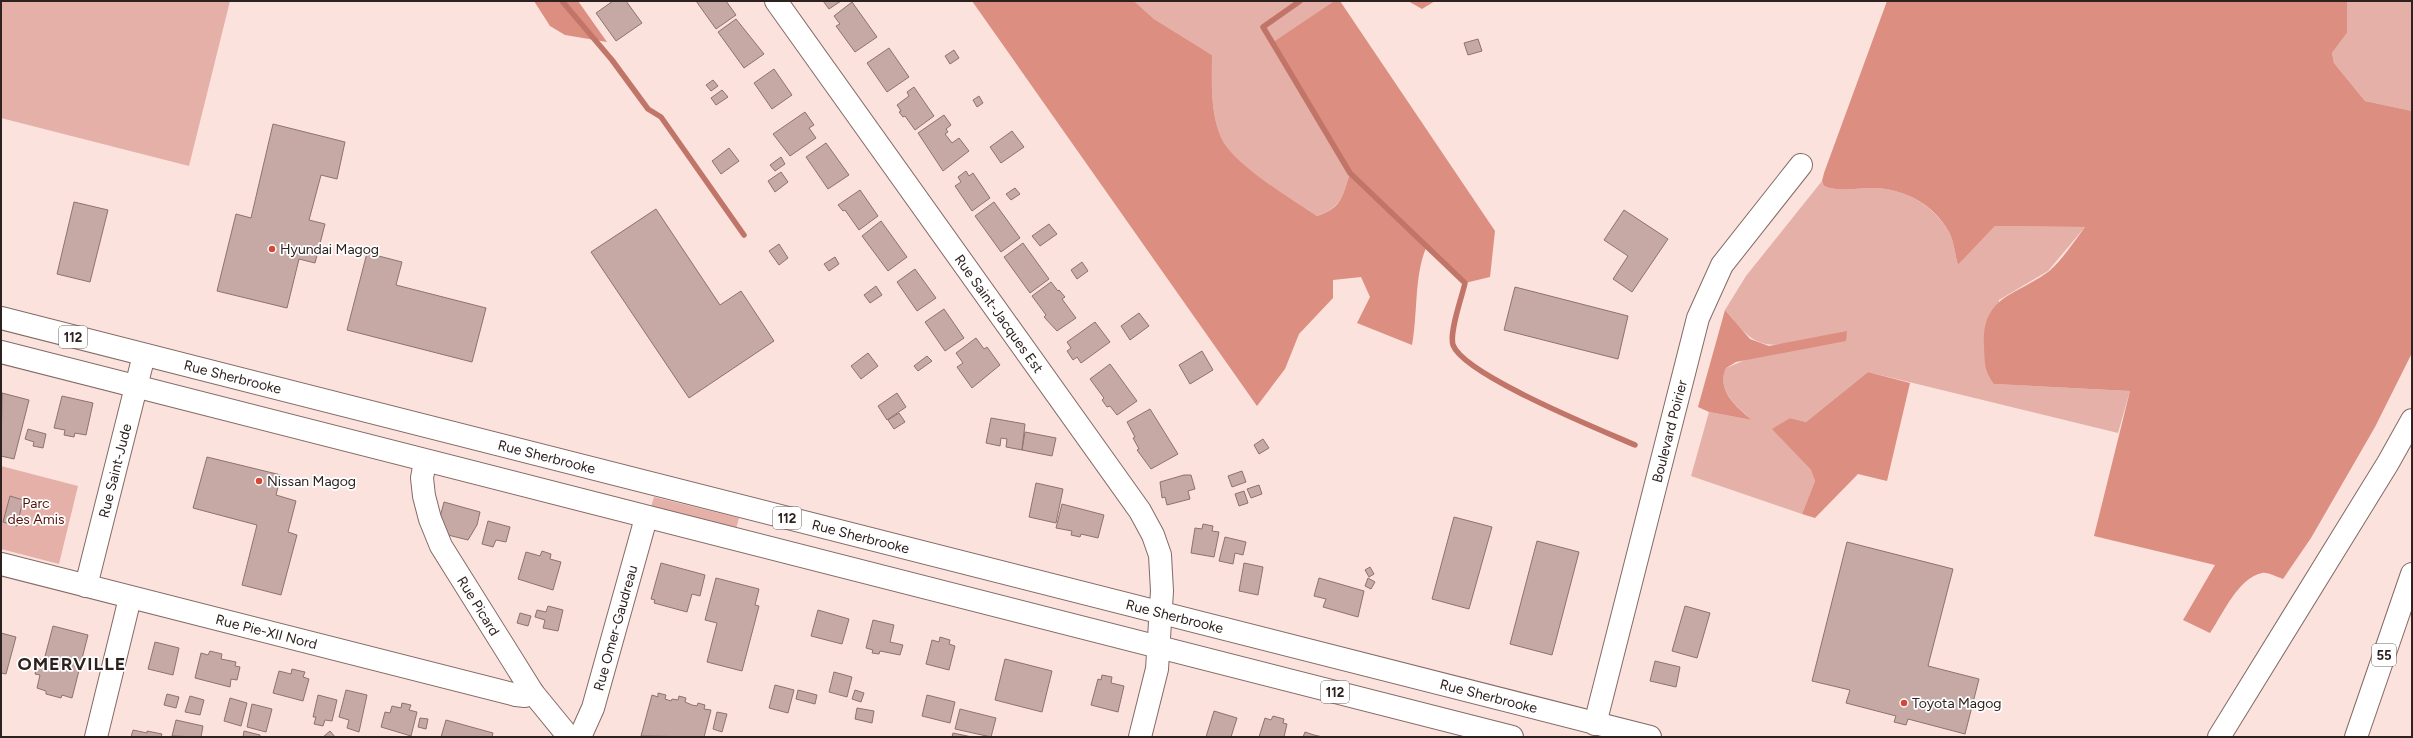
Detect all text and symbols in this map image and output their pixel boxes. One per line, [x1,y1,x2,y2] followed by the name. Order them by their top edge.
[280,241,379,258] place label: Hyundai Magog
[267,244,277,254] marker: Hyundai Magog
[951,251,1047,376] street label: Rue Saint-Jacques Est
[59,326,87,348] road number: 112
[182,357,283,398] street label: Rue Sherbrooke
[1649,378,1691,485] street label: Boulevard Poirier
[95,421,136,520] street label: Rue Saint-Jude
[496,437,597,478] street label: Rue Sherbrooke
[267,473,356,490] place label: Nissan Magog
[254,476,264,486] marker: Nissan Magog
[8,495,65,528] park label: Parc des Amis
[773,507,801,529] road number: 112
[810,516,911,558] street label: Rue Sherbrooke
[590,563,641,693] street label: Rue Omer-Gaudreau
[453,573,503,639] street label: Rue Picard
[1124,596,1225,637] street label: Rue Sherbrooke
[214,611,319,653] street label: Rue Pie-XII Nord
[2372,644,2396,666] road number: 55
[18,653,126,675] district label: OMERVILLE
[1438,676,1539,717] street label: Rue Sherbrooke
[1321,681,1349,703] road number: 112
[1912,695,2002,712] place label: Toyota Magog
[1899,698,1909,708] marker: Toyota Magog

